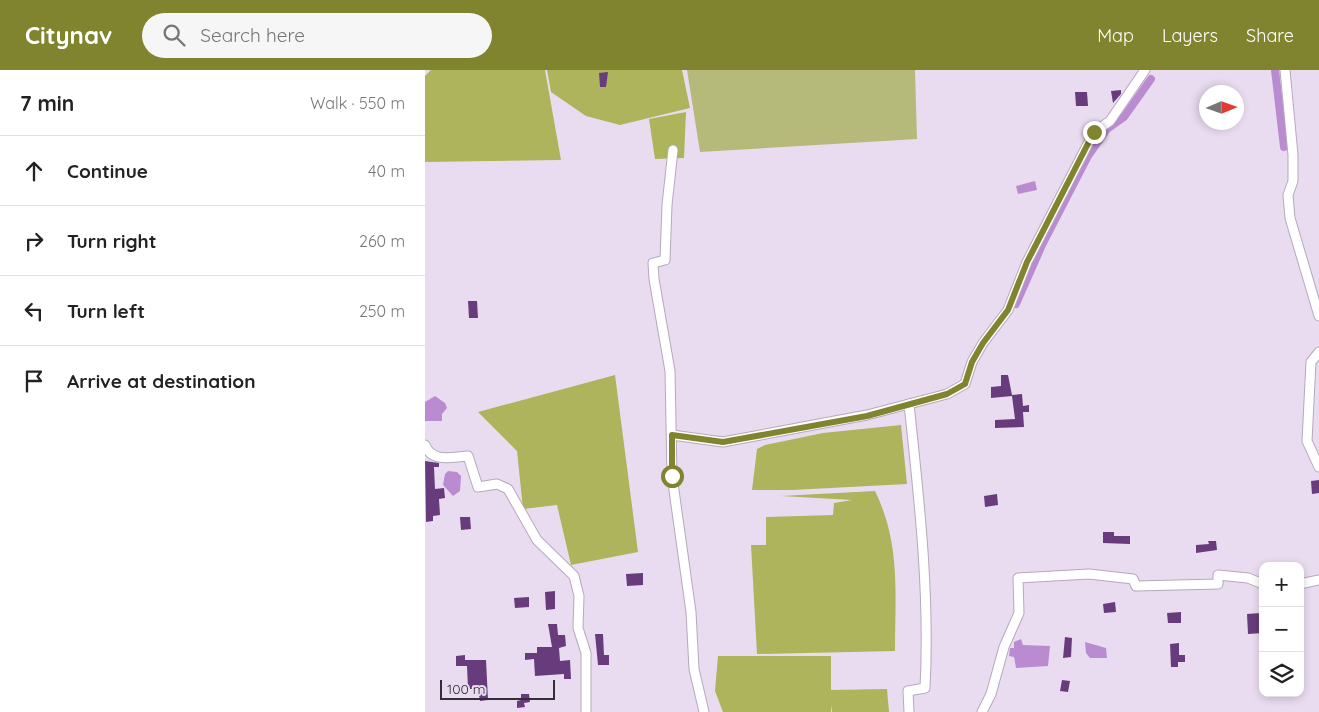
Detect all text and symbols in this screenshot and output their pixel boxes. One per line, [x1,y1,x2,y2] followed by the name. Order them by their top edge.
[142,13,492,58] search box
[25,20,112,50] text: Citynav
[160,21,188,49] icon: search
[200,23,305,47] text: Search here
[1097,24,1134,47] text: Map
[1162,24,1218,47] text: Layers
[1246,24,1294,47] text: Share
[1199,85,1244,130] north arrow
[20,90,74,116] text: 7 min
[310,93,405,113] text: Walk · 550 m
[1083,121,1106,144] route end
[20,157,48,185] icon: ahead
[67,159,148,183] text: Continue
[368,161,405,181] text: 40 m
[20,227,48,255] icon: right
[67,229,156,253] text: Turn right
[359,231,405,251] text: 260 m
[20,297,48,325] icon: left
[67,299,145,323] text: Turn left
[359,301,405,321] text: 250 m
[20,367,48,395] icon: arrive
[67,369,256,393] text: Arrive at destination
[661,465,684,488] route start
[1259,562,1304,697] map controls
[1259,562,1304,607] button: +
[1259,607,1304,652] button: −
[1259,652,1304,697] button: layers
[440,677,555,700] scale bar
[447,680,485,698] text: 100 m

